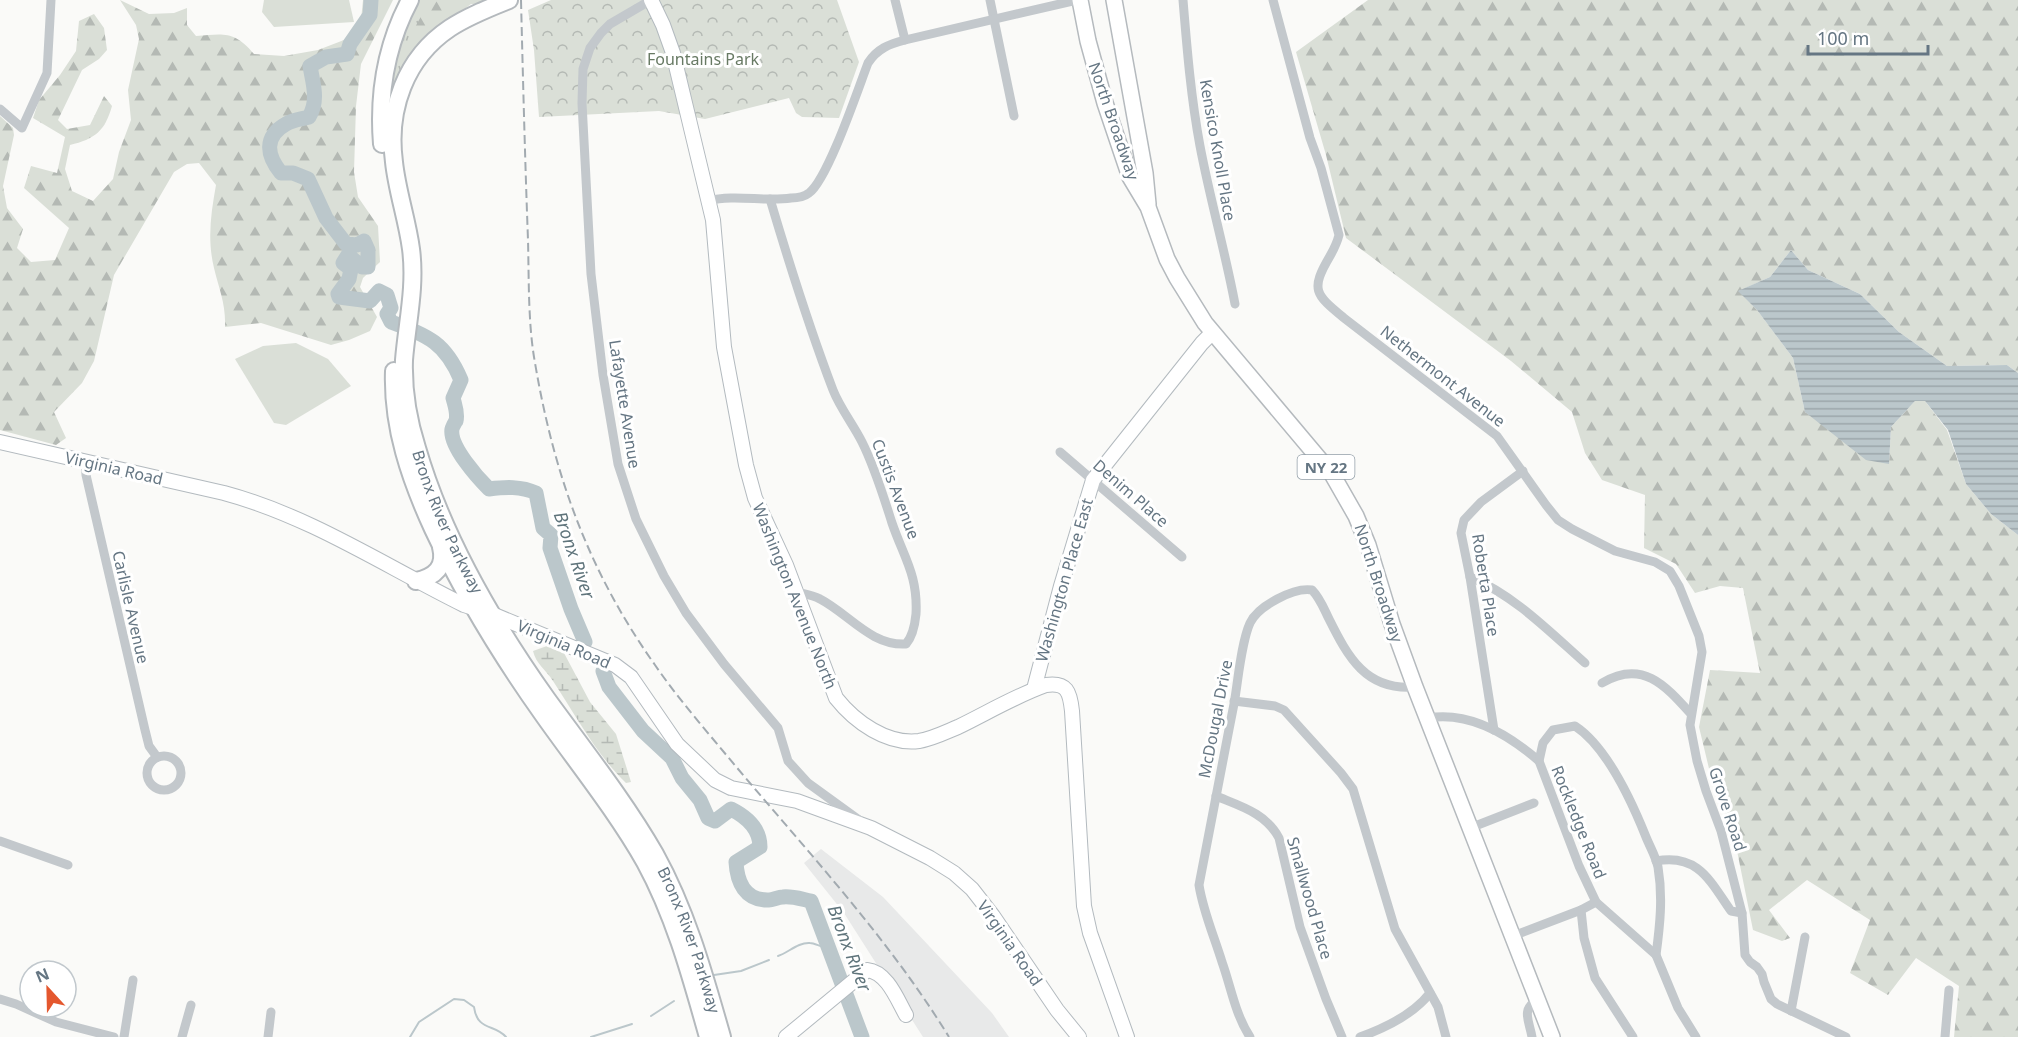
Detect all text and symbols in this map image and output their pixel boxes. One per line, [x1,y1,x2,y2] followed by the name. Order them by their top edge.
[1808,18,1928,56] scale bar
[1817,26,1869,50] text: 100 m
[647,48,760,70] park label: Fountains Park
[1084,59,1145,184] street label: North Broadway
[1195,77,1241,223] street label: Kensico Knoll Place
[1376,320,1510,432] street label: Nethermont Avenue
[604,338,646,470] street label: Lafayette Avenue
[867,436,925,542] street label: Custis Avenue
[63,446,165,490] street label: Virginia Road
[407,447,489,598] street label: Bronx River Parkway
[1089,454,1173,532] street label: Denim Place
[1298,455,1354,479] road number: NY 22
[1030,495,1098,664] street label: Washington Place East
[748,500,842,692] street label: Washington Avenue North
[549,508,601,603] water label: Bronx River
[1350,521,1409,646] street label: North Broadway
[1467,532,1505,638] street label: Roberta Place
[107,548,155,666] street label: Carlisle Avenue
[514,614,614,674] street label: Virginia Road
[1193,658,1237,780] street label: McDougal Drive
[1546,762,1612,882] street label: Rockledge Road
[1704,764,1752,854] street label: Grove Road
[1282,834,1338,962] street label: Smallwood Place
[652,863,726,1017] street label: Bronx River Parkway
[972,896,1048,990] street label: Virginia Road
[822,901,878,996] water label: Bronx River
[18,959,78,1019] north arrow
[32,962,53,988] text: N

